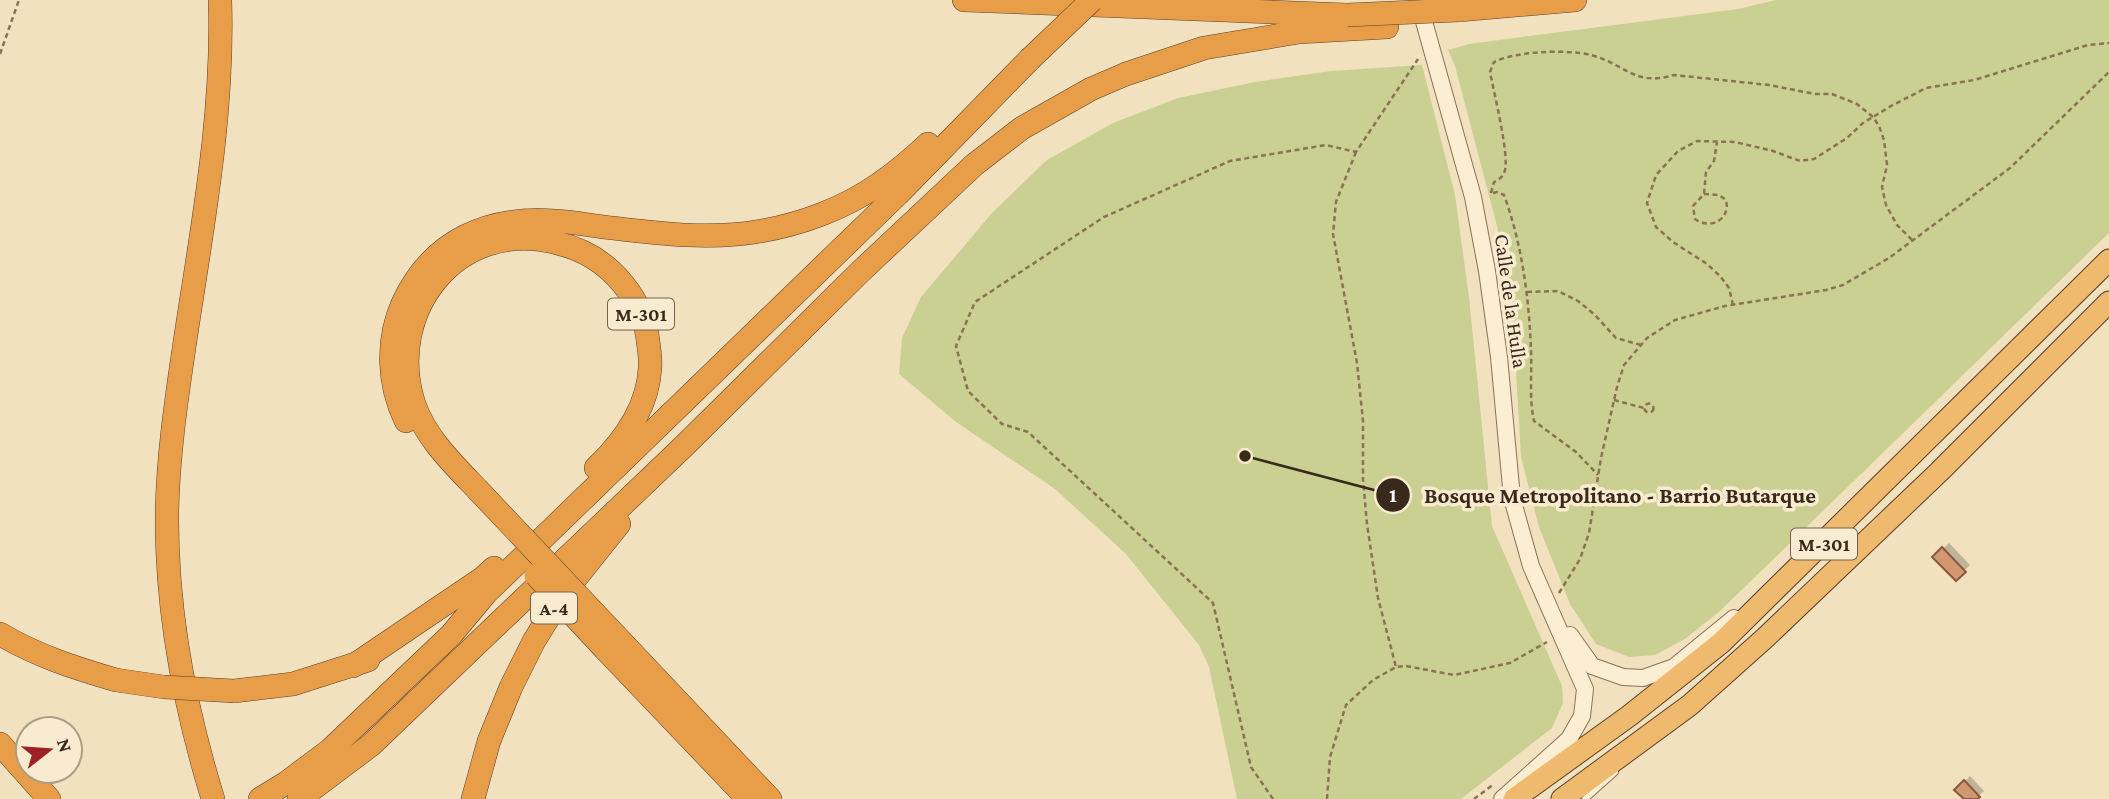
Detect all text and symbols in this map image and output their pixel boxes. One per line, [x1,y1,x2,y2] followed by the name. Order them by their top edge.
[1490,232,1532,370] street label: Calle de la Hulla
[608,298,674,330] road number: M-301
[1375,473,1830,517] callout: Bosque Metropolitano - Barrio Butarque
[1424,482,1816,508] text: Bosque Metropolitano - Barrio Butarque
[1389,483,1397,507] text: 1
[1791,528,1857,559] road number: M-301
[531,593,577,624] road number: A-4
[14,715,84,785] north arrow
[53,736,77,754] text: N

